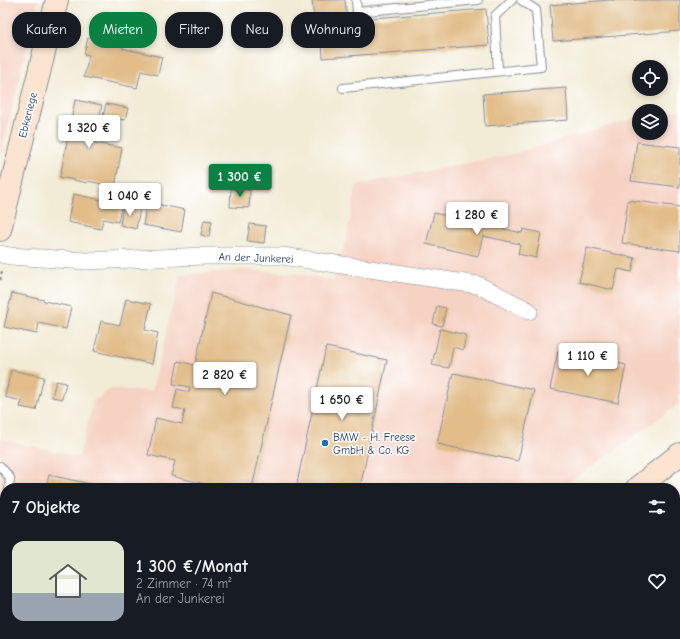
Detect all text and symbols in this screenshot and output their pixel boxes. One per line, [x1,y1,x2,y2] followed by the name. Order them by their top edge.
[12,12,81,48] chip: Kaufen
[89,12,157,48] chip: Mieten
[165,12,223,48] chip: Filter
[231,12,283,48] chip: Neu
[291,12,375,48] chip: Wohnung
[632,60,668,140] map controls
[632,60,668,96] button: locate
[16,90,40,139] street label: Ebkeriege
[632,104,668,140] button: layers
[52,115,126,149] pin: 1 320 €
[67,120,111,135] text: 1 320 €
[203,164,277,198] pin: 1 300 €
[218,169,262,184] text: 1 300 €
[93,183,167,217] pin: 1 040 €
[108,188,152,203] text: 1 040 €
[440,202,514,236] pin: 1 280 €
[455,207,499,222] text: 1 280 €
[218,250,294,266] street label: An der Junkerei
[551,343,625,377] pin: 1 110 €
[568,348,608,363] text: 1 110 €
[188,362,262,396] pin: 2 820 €
[202,367,248,382] text: 2 820 €
[305,387,379,421] pin: 1 650 €
[320,392,364,407] text: 1 650 €
[333,431,416,457] place label: BMW - H. Freese GmbH & Co. KG
[320,438,330,448] marker: BMW - H. Freese GmbH & Co. KG
[646,496,668,518] icon: filters
[12,498,80,517] text: 7 Objekte
[44,557,92,605] icon: home
[136,557,248,576] text: 1 300 €/Monat
[646,570,668,592] icon: heart
[136,576,232,591] text: 2 Zimmer · 74 m²
[136,591,225,606] text: An der Junkerei

